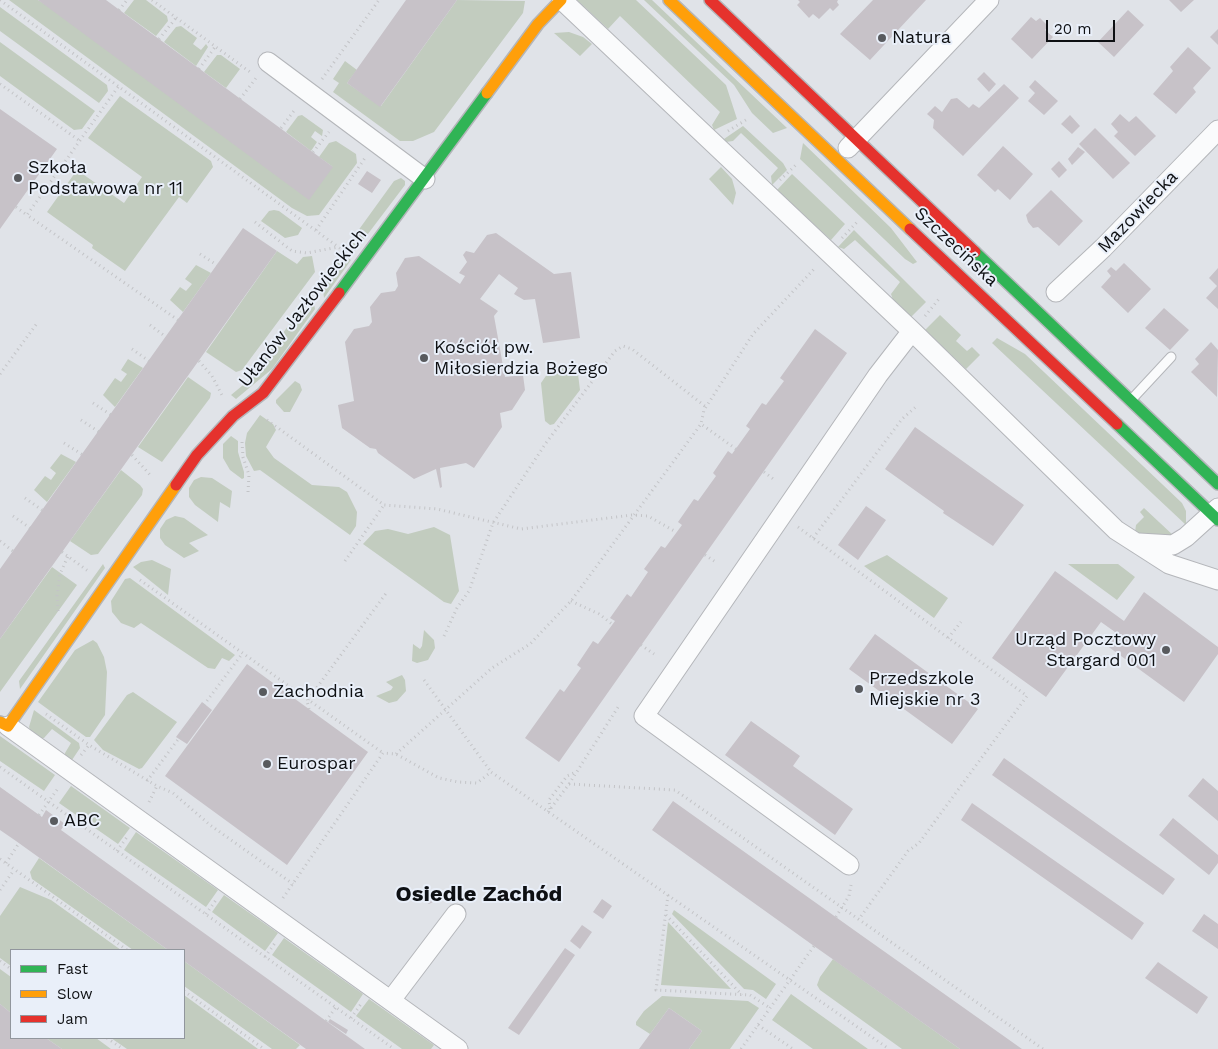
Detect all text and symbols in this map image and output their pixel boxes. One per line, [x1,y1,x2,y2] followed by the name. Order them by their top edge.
[1048,10,1117,42] scale bar
[1054,20,1092,38] text: 20 m
[892,27,951,49] place label: Natura
[876,32,888,44] marker: Natura
[28,157,183,200] place label: Szkoła Podstawowa nr 11
[1093,166,1183,258] street label: Mazowiecka
[12,172,24,184] marker: Szkoła Podstawowa nr 11
[910,203,1002,291] street label: Szczecińska
[234,224,372,392] street label: Ułanów Jazłowieckich
[434,337,608,379] place label: Kościół pw. Miłosierdzia Bożego
[418,352,430,364] marker: Kościół pw. Miłosierdzia Bożego
[1015,629,1156,672] place label: Urząd Pocztowy Stargard 001
[1160,644,1172,656] marker: Urząd Pocztowy Stargard 001
[869,668,980,711] place label: Przedszkole Miejskie nr 3
[273,681,364,703] place label: Zachodnia
[853,683,865,695] marker: Przedszkole Miejskie nr 3
[257,686,269,698] marker: Zachodnia
[277,753,355,775] place label: Eurospar
[261,758,273,770] marker: Eurospar
[64,810,100,832] place label: ABC
[48,815,60,827] marker: ABC
[396,882,562,908] district label: Osiedle Zachód
[10,949,185,1039] legend
[57,960,88,978] text: Fast
[57,985,93,1003] text: Slow
[57,1010,88,1028] text: Jam

